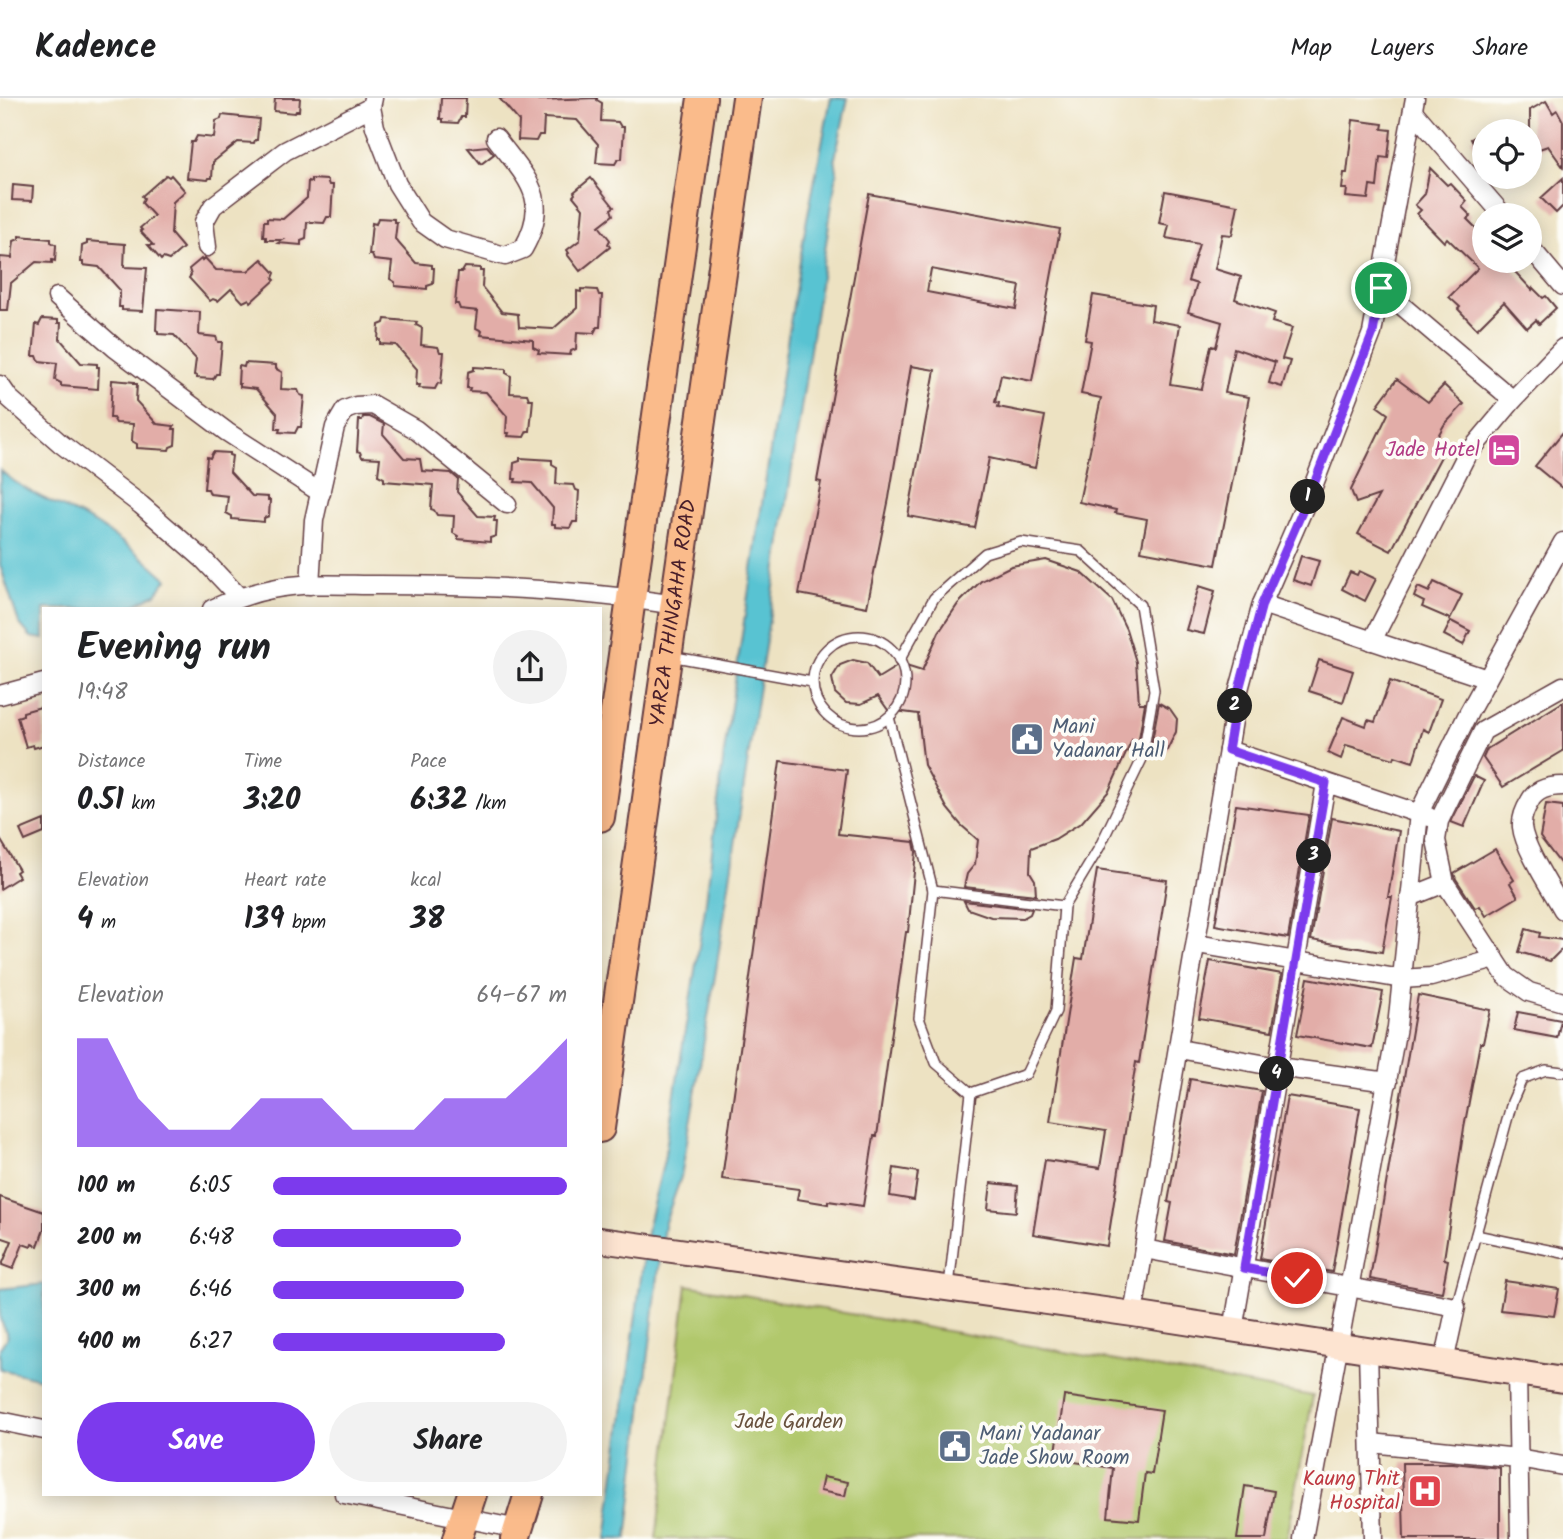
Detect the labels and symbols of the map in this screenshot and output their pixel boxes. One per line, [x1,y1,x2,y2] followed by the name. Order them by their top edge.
[1351,258,1411,318] pin
[1485,431,1523,469] hotel icon: Jade Hotel
[1386,434,1480,467] place label: Jade Hotel
[1290,480,1326,514] pin: 1
[641,497,706,729] street label: YARZA THINGAHA ROAD
[1218,688,1252,724] pin: 2
[1052,711,1165,768] place label: Mani Yadanar Hall
[1008,720,1046,758] public building icon: Mani Yadanar Hall
[1296,838,1332,874] pin: 3
[1260,1056,1294,1091] pin: 4
[1267,1248,1327,1308] pin
[735,1406,843,1439] park label: Jade Garden
[979,1418,1130,1475] place label: Mani Yadanar Jade Show Room
[936,1427,974,1465] public building icon: Mani Yadanar Jade Show Room
[1302,1463,1401,1520] place label: Kaung Thit Hospital
[1406,1472,1444,1510] hospital icon: Kaung Thit Hospital

